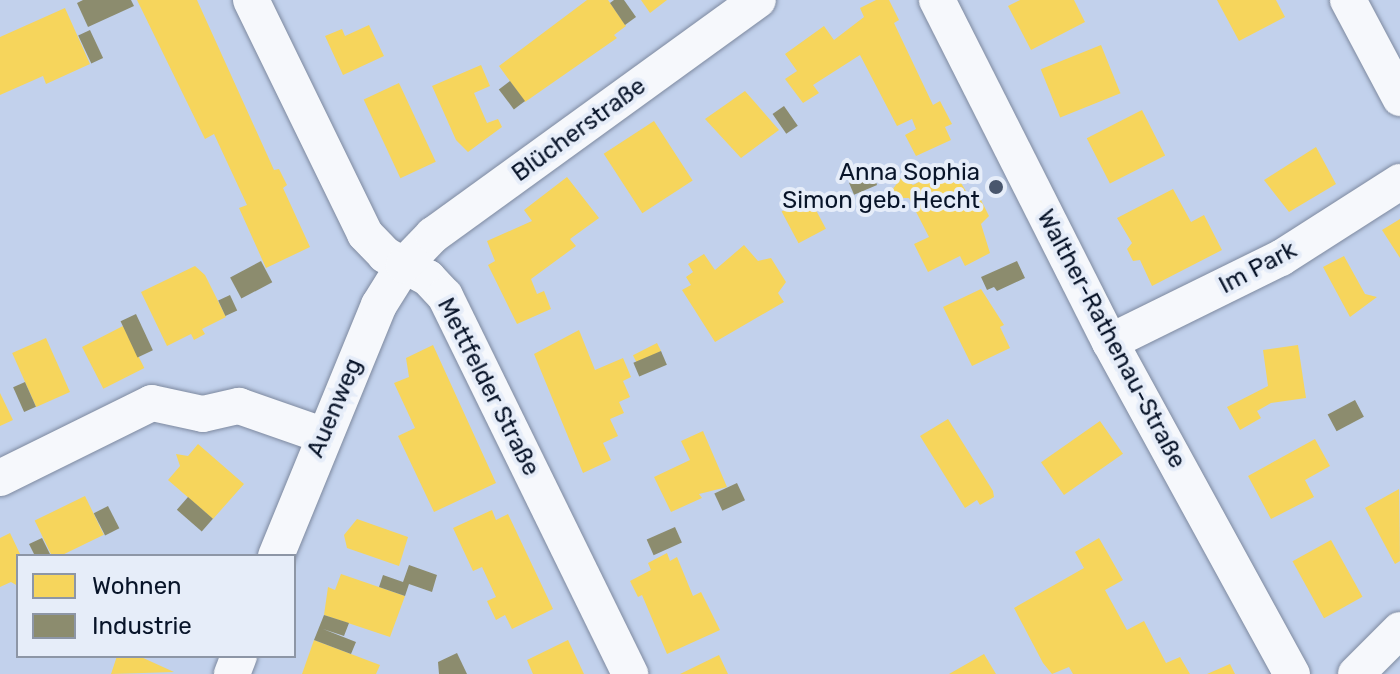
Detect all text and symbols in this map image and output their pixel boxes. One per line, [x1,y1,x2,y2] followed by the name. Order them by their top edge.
[507,72,651,188] street label: Blücherstraße
[782,159,980,215] place label: Anna Sophia Simon geb. Hecht
[987,178,1005,196] marker: Anna Sophia Simon geb. Hecht
[1031,205,1191,473] street label: Walther-Rathenau-Straße
[1214,236,1302,300] street label: Im Park
[431,293,545,481] street label: Mettfelder Straße
[301,354,369,462] street label: Auenweg
[16,554,296,658] legend
[92,572,182,600] text: Wohnen
[92,612,192,640] text: Industrie

